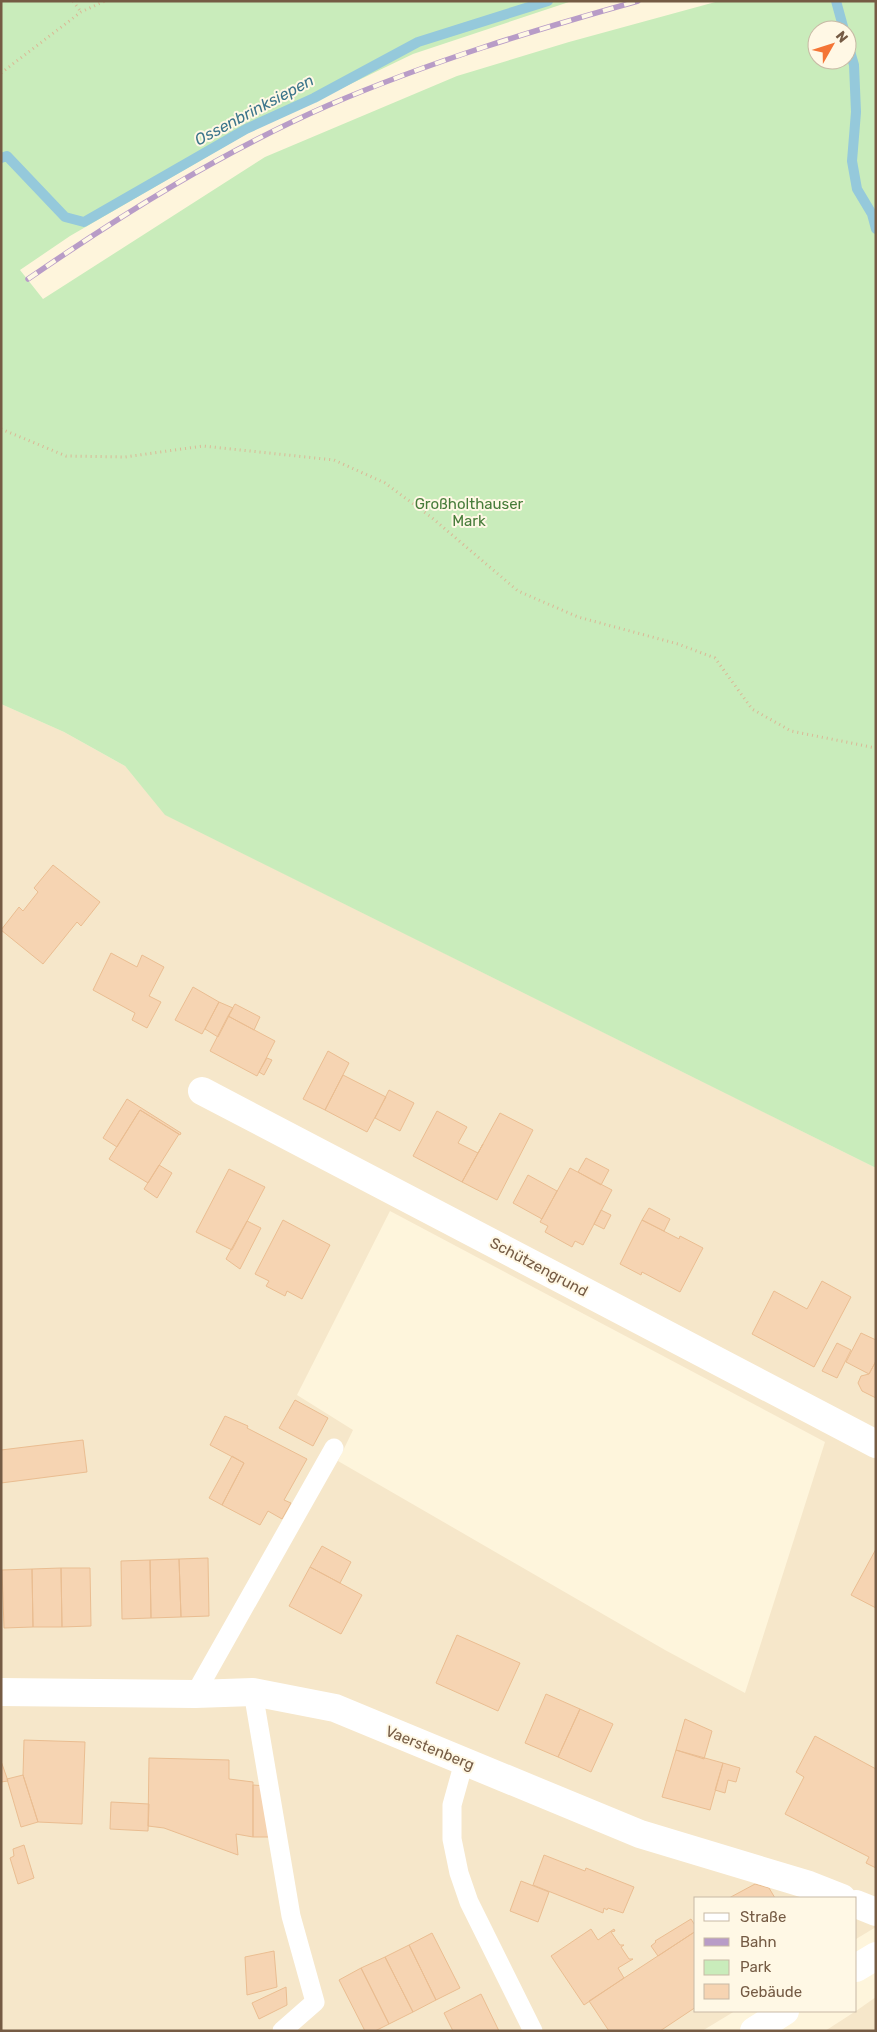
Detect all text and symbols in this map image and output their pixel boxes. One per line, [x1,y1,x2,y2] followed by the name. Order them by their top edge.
[807,20,857,70] north arrow
[832,28,851,46] text: N
[191,71,317,149] water label: Ossenbrinksiepen
[415,495,524,530] park label: Großholthauser Mark
[487,1234,591,1300] street label: Schützengrund
[383,1722,477,1774] street label: Vaerstenberg
[694,1897,857,2012] legend
[740,1908,786,1926] text: Straße
[740,1933,777,1951] text: Bahn
[740,1958,771,1976] text: Park
[740,1983,802,2001] text: Gebäude

